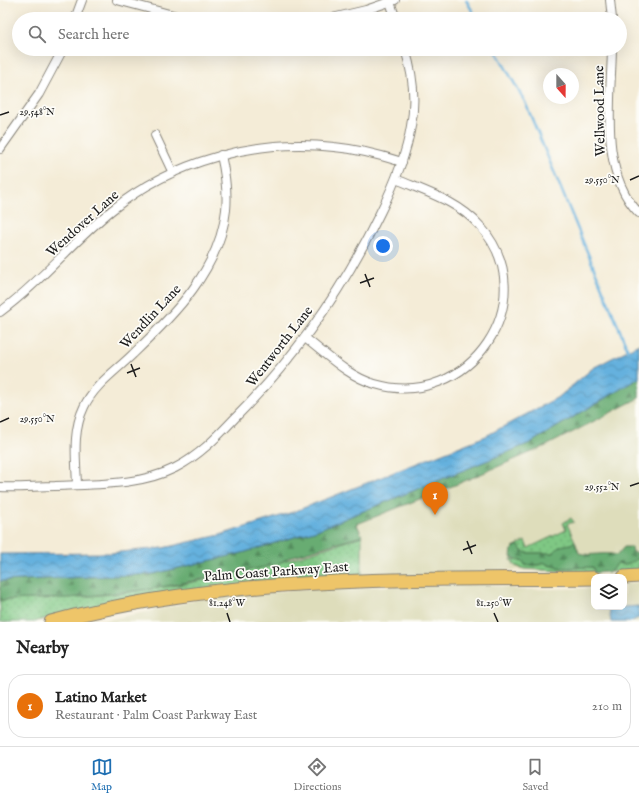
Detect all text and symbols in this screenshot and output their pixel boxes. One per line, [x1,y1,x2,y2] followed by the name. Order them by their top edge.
[12,12,627,56] search box
[26,23,48,45] icon: search
[58,25,129,44] text: Search here
[590,65,610,157] street label: Wellwood Lane
[543,68,579,104] north arrow
[19,106,55,119] text: 29.548°N
[584,174,620,187] text: 29.550°N
[42,186,123,261] street label: Wendover Lane
[373,236,393,256] your location
[116,280,186,353] street label: Wendlin Lane
[242,302,317,391] street label: Wentworth Lane
[19,413,55,426] text: 29.550°N
[585,481,620,494] text: 29.552°N
[422,482,448,515] pin: 1
[203,558,349,586] street label: Palm Coast Parkway East
[591,574,627,610] map controls
[591,574,627,610] button: layers
[209,597,245,610] text: 81.248°W
[476,597,512,610] text: 81.250°W
[16,638,69,659] text: Nearby
[55,688,147,707] text: Latino Market
[28,698,32,715] text: 1
[592,698,622,715] text: 210 m
[55,707,257,724] text: Restaurant · Palm Coast Parkway East
[91,756,113,794] tab: Map
[294,756,341,794] tab: Directions
[522,756,548,794] tab: Saved

